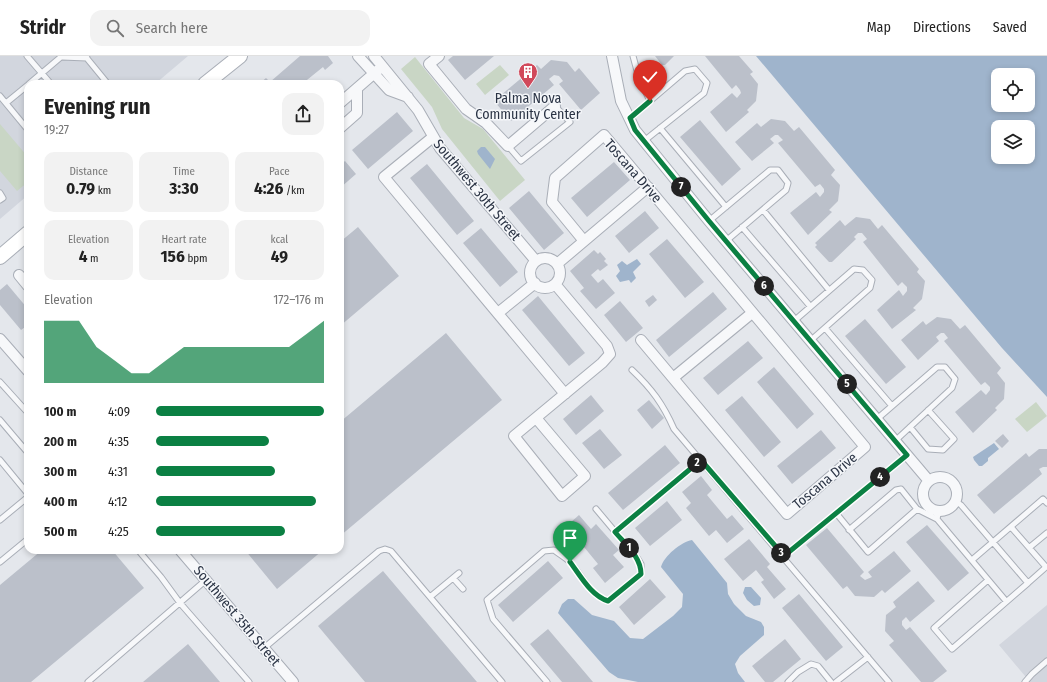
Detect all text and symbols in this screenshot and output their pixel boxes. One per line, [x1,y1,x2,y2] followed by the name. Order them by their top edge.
[90,10,370,46] search box
[20,16,66,39] text: Stridr
[104,17,126,39] icon: search
[136,19,208,37] text: Search here
[867,19,891,36] text: Map
[913,19,971,36] text: Directions
[993,19,1027,36] text: Saved
[633,60,667,101] pin
[517,61,539,89] building icon: Palma Nova Community Center
[639,66,661,88] icon: check
[991,68,1035,164] map controls
[991,68,1035,112] button: locate
[475,90,581,123] place label: Palma Nova Community Center
[44,93,151,120] text: Evening run
[282,93,324,135] button: share
[991,120,1035,164] button: layers
[44,122,69,137] text: 19:27
[430,136,525,244] street label: Southwest 30th Street
[601,136,665,206] street label: Toscana Drive
[69,165,108,178] text: Distance
[173,165,195,178] text: Time
[269,165,290,178] text: Pace
[671,177,691,197] pin: 7
[66,178,95,199] text: 0.79
[169,178,199,199] text: 3:30
[254,178,283,199] text: 4:26
[679,180,683,193] text: 7
[95,184,111,197] text: km
[283,184,305,197] text: /km
[68,233,109,246] text: Elevation
[161,233,207,246] text: Heart rate
[270,233,288,246] text: kcal
[79,246,88,267] text: 4
[160,246,185,267] text: 156
[271,246,288,267] text: 49
[88,252,99,265] text: m
[185,252,208,265] text: bpm
[754,276,774,296] pin: 6
[761,279,767,292] text: 6
[44,292,93,307] text: Elevation
[273,292,324,307] text: 172–176 m
[837,374,857,394] pin: 5
[844,377,850,390] text: 5
[44,404,76,419] text: 100 m
[108,404,130,419] text: 4:09
[44,434,77,449] text: 200 m
[108,434,129,449] text: 4:35
[789,449,861,513] street label: Toscana Drive
[687,453,707,473] pin: 2
[694,456,700,469] text: 2
[44,464,77,479] text: 300 m
[108,464,128,479] text: 4:31
[870,467,890,487] pin: 4
[877,470,883,483] text: 4
[44,494,78,509] text: 400 m
[108,494,127,509] text: 4:12
[553,521,587,562] pin
[44,524,77,539] text: 500 m
[108,524,129,539] text: 4:25
[559,527,581,549] icon: arrive
[619,538,639,558] pin: 1
[627,541,631,554] text: 1
[771,543,791,563] pin: 3
[778,546,784,559] text: 3
[190,562,284,670] street label: Southwest 35th Street

